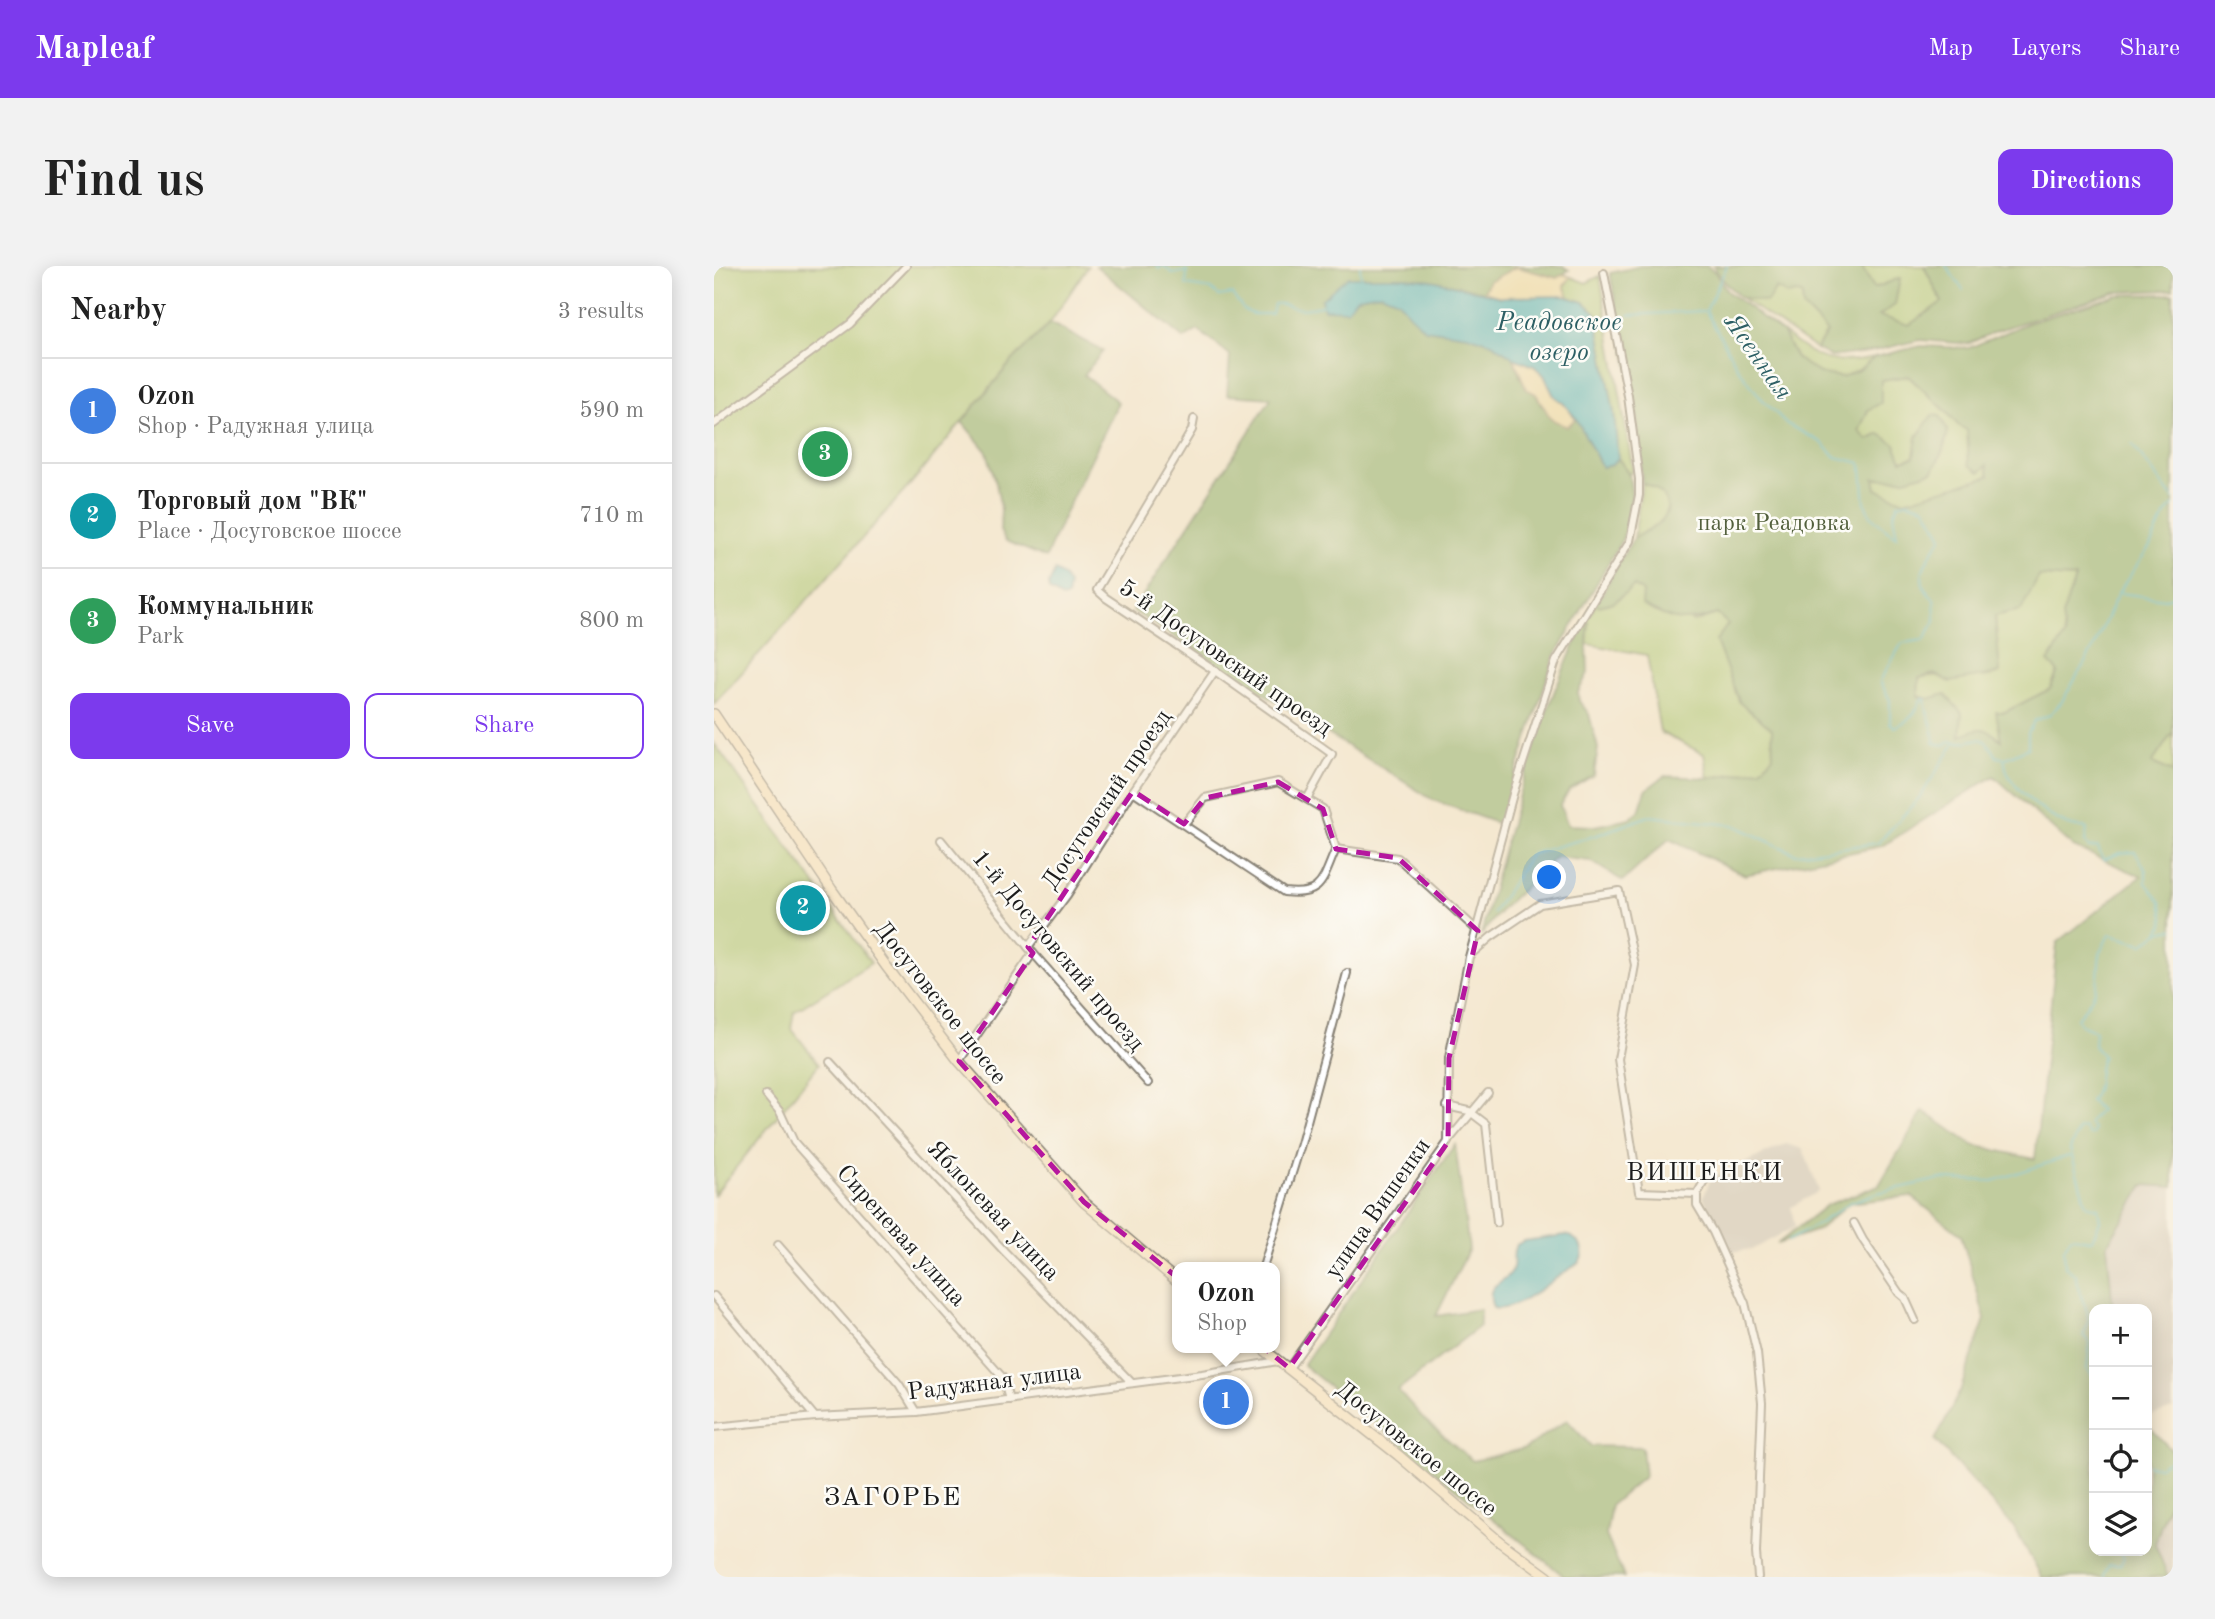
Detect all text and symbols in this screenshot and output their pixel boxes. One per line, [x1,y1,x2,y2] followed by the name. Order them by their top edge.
[35,33,153,66] text: Mapleaf
[1929,37,1973,61] text: Map
[2011,37,2081,61] text: Layers
[2119,37,2180,61] text: Share
[1998,149,2173,215] button: Directions
[42,158,205,207] text: Find us
[70,296,167,326] text: Nearby
[558,300,644,323] text: 3 results
[1718,309,1796,405] water label: Ясенная
[1495,310,1622,366] water label: Реадовское озеро
[137,384,195,410] text: Ozon
[86,399,100,422] text: 1
[579,399,644,422] text: 590 m
[137,415,374,438] text: Shop · Радужная улица
[802,428,848,480] pin: 3
[137,489,367,515] text: Торговый дом "ВК"
[86,504,100,527] text: 2
[579,504,644,527] text: 710 m
[1697,512,1851,536] park label: парк Реадовка
[137,520,402,543] text: Place · Досуговское шоссе
[1114,576,1336,741] street label: 5-й Досуговский проезд
[137,594,314,620] text: Коммунальник
[86,609,100,632] text: 3
[579,609,644,632] text: 800 m
[137,625,184,648] text: Park
[70,693,350,759] button: Save
[364,693,644,759] button: Share
[1039,706,1177,894] street label: Досуговский проезд
[967,846,1148,1056] street label: 1-й Досуговский проезд
[1532,860,1566,894] your location
[780,882,826,934] pin: 2
[868,917,1010,1089] street label: Досуговское шоссе
[1321,1135,1436,1284] street label: улица Вишенки
[922,1137,1063,1286] street label: Яблоневая улица
[1626,1160,1784,1186] district label: ВИШЕНКИ
[831,1161,970,1312] street label: Сиреневая улица
[1172,1262,1280,1353] popup
[1197,1281,1255,1307] text: Ozon
[2089,1304,2152,1556] map controls
[2089,1304,2152,1367] button: +
[1197,1312,1247,1335] text: Shop
[906,1360,1083,1406] street label: Радужная улица
[2089,1367,2152,1430] button: −
[1203,1376,1249,1428] pin: 1
[1331,1377,1501,1522] street label: Досуговское шоссе
[2089,1430,2152,1493] button: locate
[824,1485,962,1511] district label: ЗАГОРЬЕ
[2089,1493,2152,1556] button: layers

